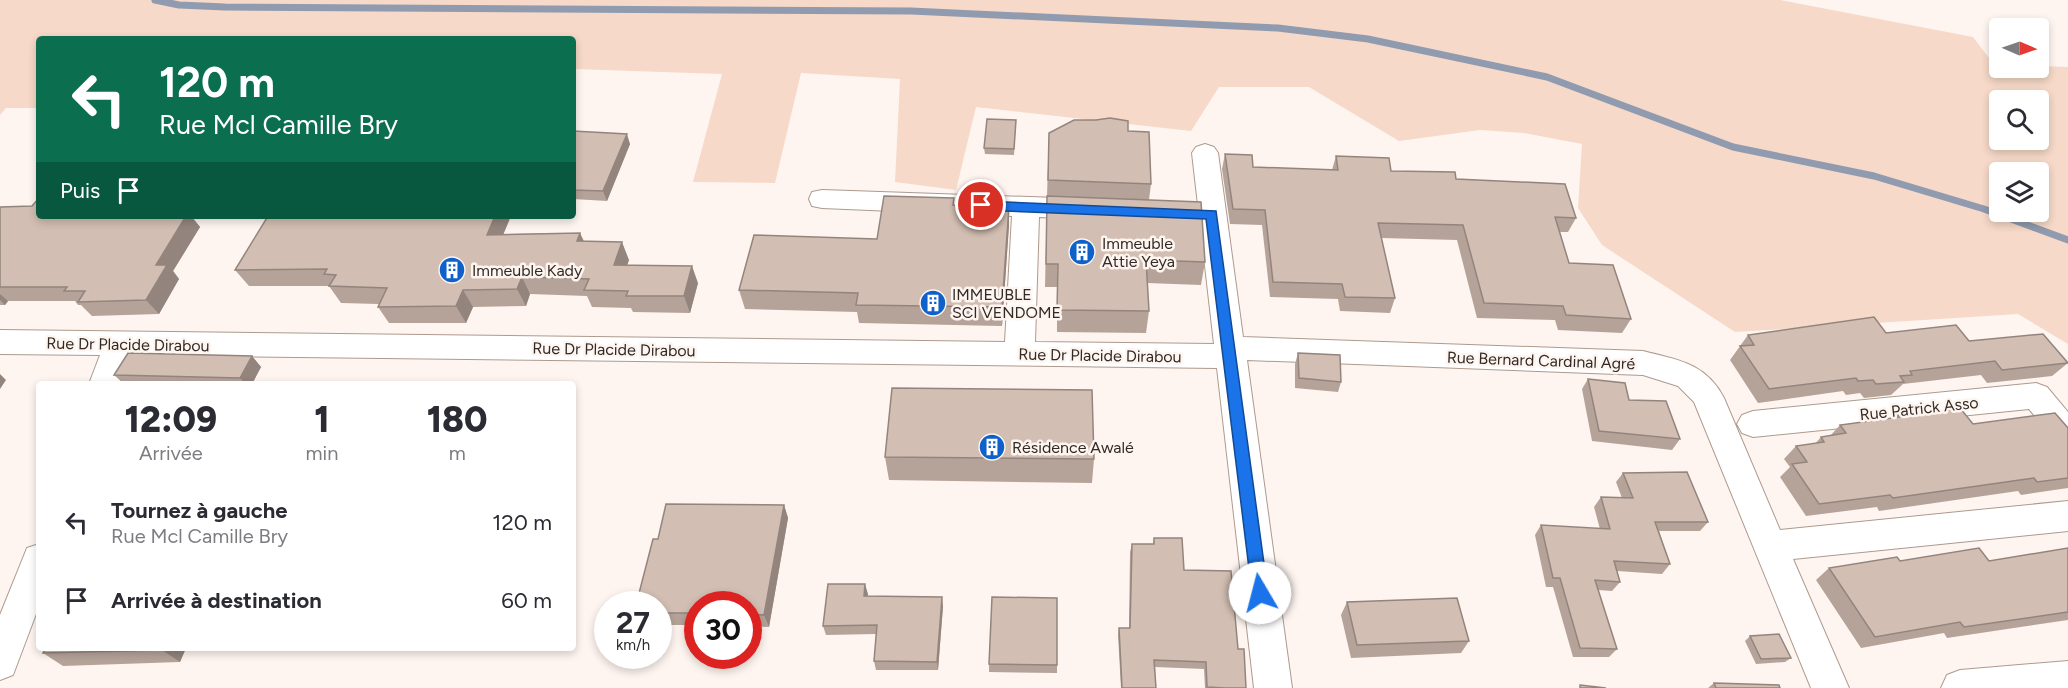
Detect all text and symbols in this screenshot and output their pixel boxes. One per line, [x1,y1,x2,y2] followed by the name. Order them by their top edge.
[1989,18,2049,78] north arrow
[1989,18,2049,222] map controls
[159,57,275,108] text: 120 m
[60,60,138,138] icon: left
[1989,90,2049,150] button: search
[159,108,398,141] text: Rue Mcl Camille Bry
[1989,162,2049,222] button: layers
[112,174,145,207] icon: arrive
[60,177,100,204] text: Puis
[955,179,1006,230] pin
[964,188,997,221] icon: arrive
[1102,234,1175,271] place label: Immeuble Attie Yeya
[1067,237,1097,267] building icon: Immeuble Attie Yeya
[437,255,467,285] building icon: Immeuble Kady
[472,261,583,280] place label: Immeuble Kady
[952,285,1061,322] place label: IMMEUBLE SCI VENDOME
[918,288,948,318] building icon: IMMEUBLE SCI VENDOME
[46,334,210,355] street label: Rue Dr Placide Dirabou
[532,339,696,360] street label: Rue Dr Placide Dirabou
[1018,345,1182,366] street label: Rue Dr Placide Dirabou
[1447,348,1636,373] street label: Rue Bernard Cardinal Agré
[1859,393,1979,424] street label: Rue Patrick Asso
[124,398,217,441] text: 12:09
[314,398,330,441] text: 1
[427,398,488,441] text: 180
[977,432,1007,462] building icon: Résidence Awalé
[1012,438,1134,457] place label: Résidence Awalé
[139,441,203,465] text: Arrivée
[306,441,338,465] text: min
[449,441,466,465] text: m
[111,497,287,524] text: Tournez à gauche
[60,506,93,539] icon: left
[492,509,552,536] text: 120 m
[111,524,288,548] text: Rue Mcl Camille Bry
[1228,561,1292,625] position arrow
[60,584,93,617] icon: arrive
[111,587,322,614] text: Arrivée à destination
[501,587,552,614] text: 60 m
[684,591,762,669] speed limit sign: 30
[616,604,650,641] text: 27
[616,636,650,654] text: km/h

